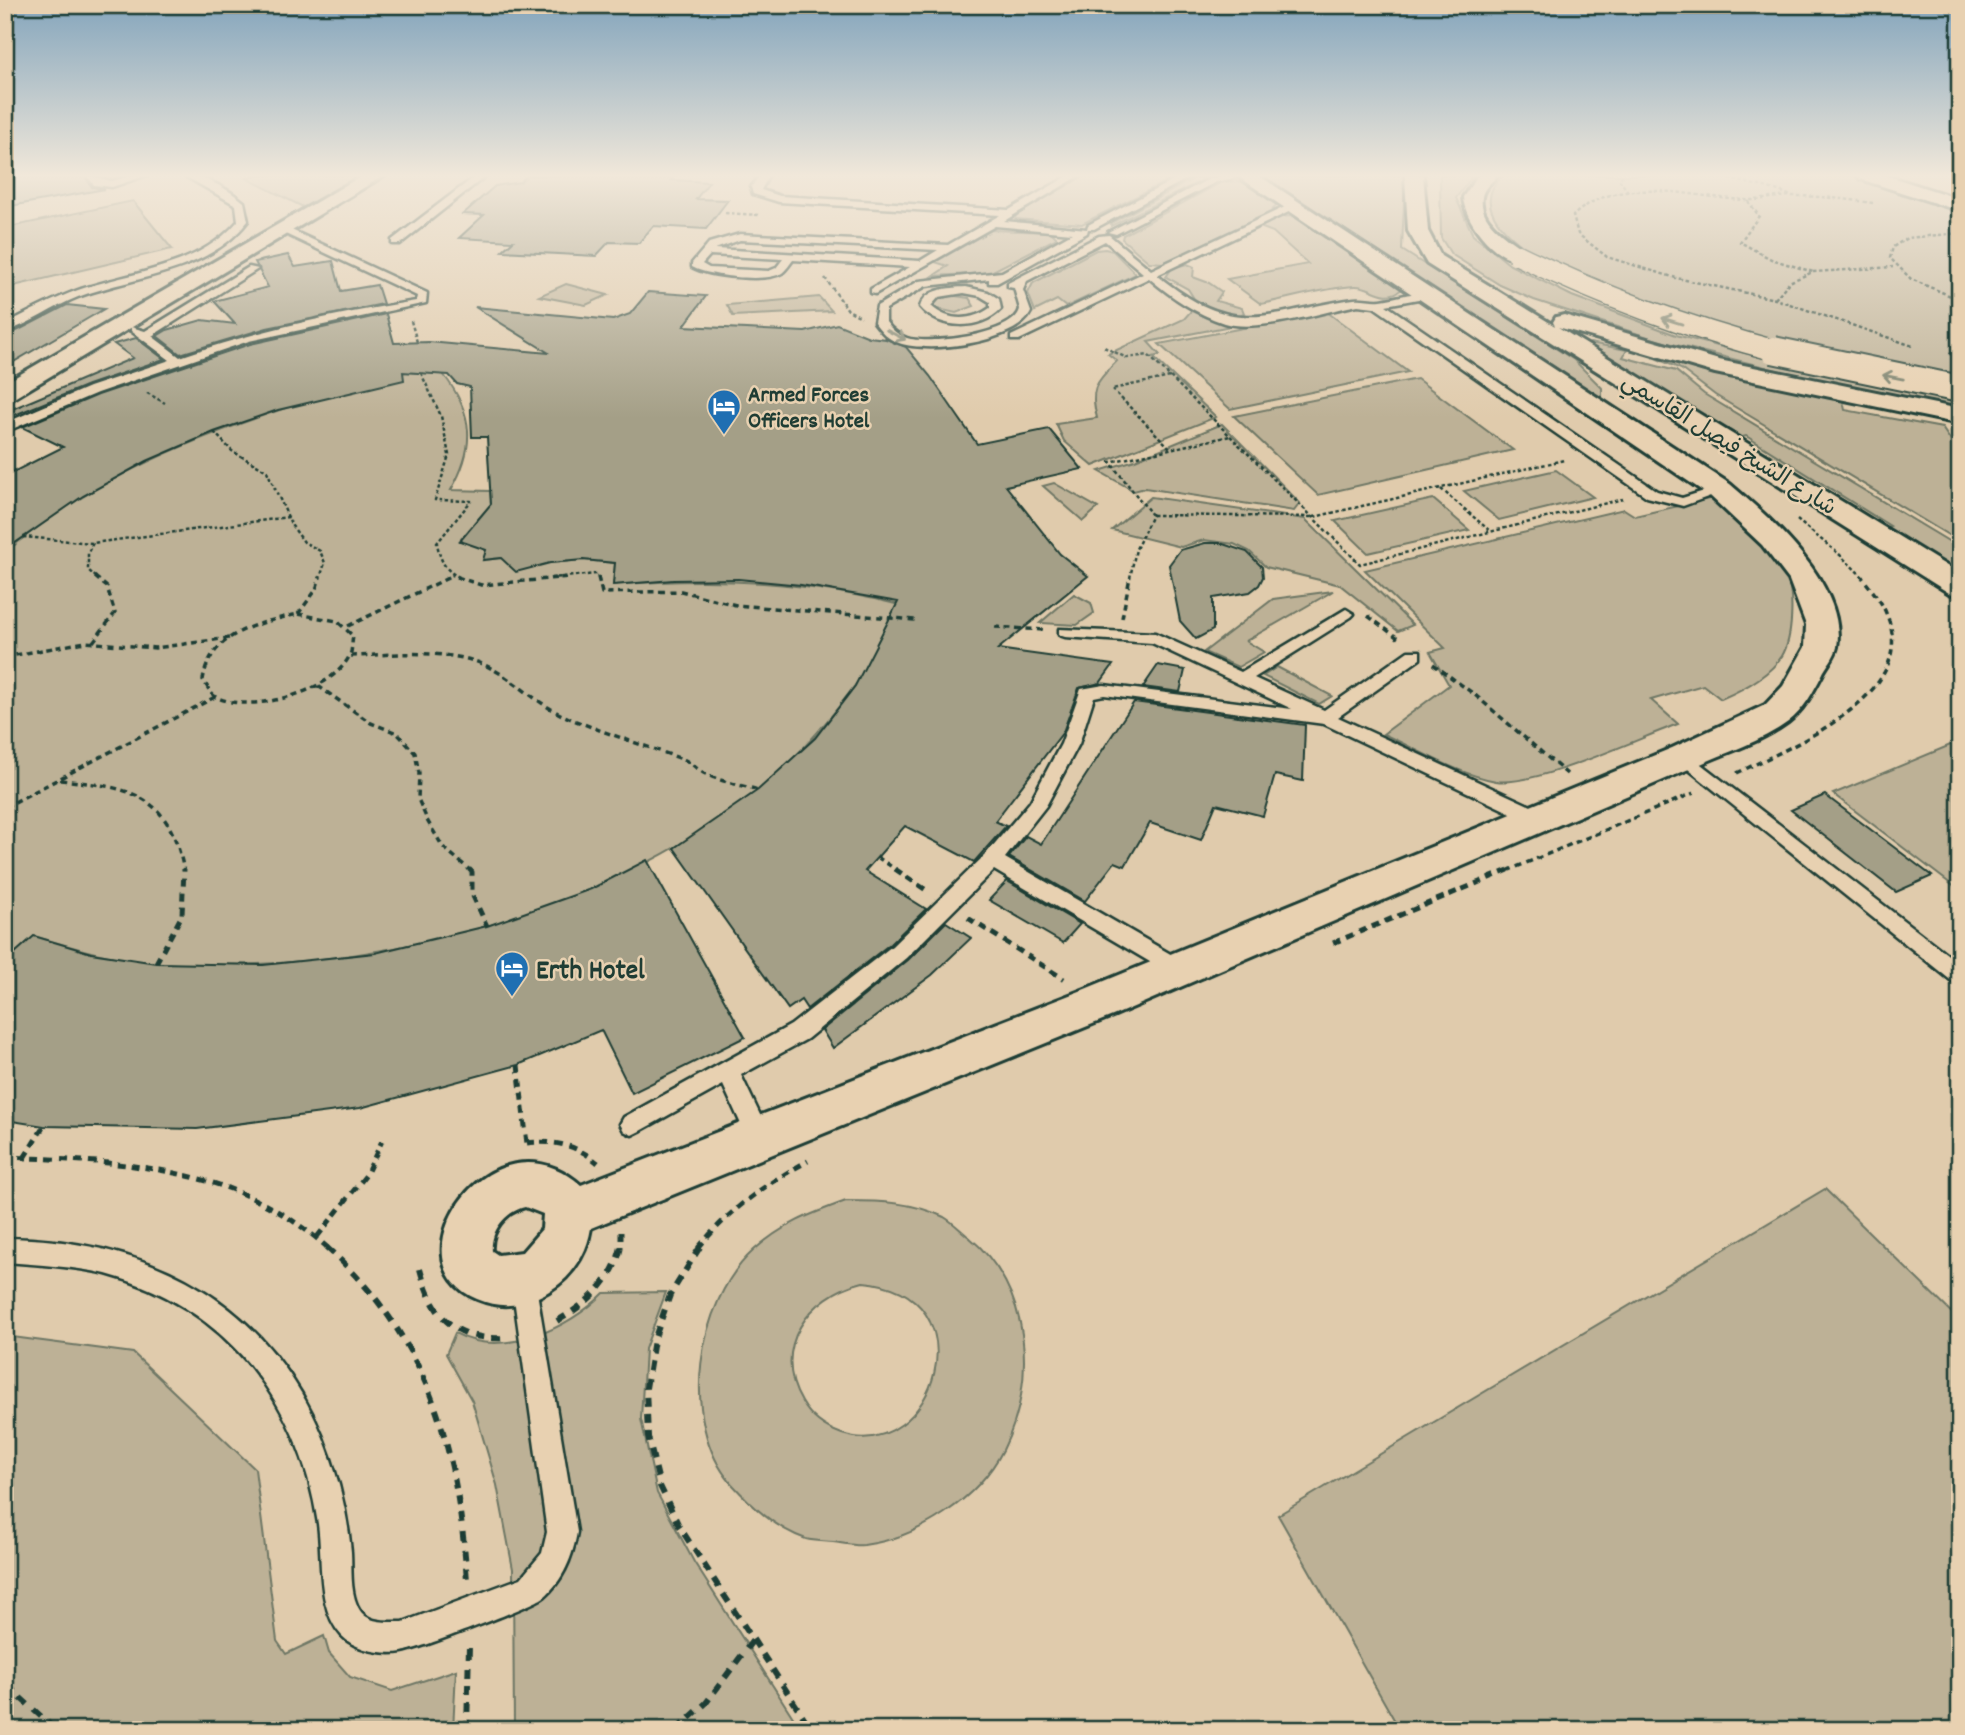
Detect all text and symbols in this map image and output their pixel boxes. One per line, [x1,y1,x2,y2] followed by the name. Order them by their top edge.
[1662,314,1684,326] one-way arrow
[885,329,906,343] one-way arrow
[1614,366,1842,526] street label: شارع الشيخ فيصل القاسمي
[1882,369,1905,383] one-way arrow
[748,380,870,439] place label: Armed Forces Officers Hotel
[705,387,743,436] hotel icon: Armed Forces Officers Hotel
[493,949,531,998] hotel icon: Erth Hotel
[536,953,645,993] place label: Erth Hotel

